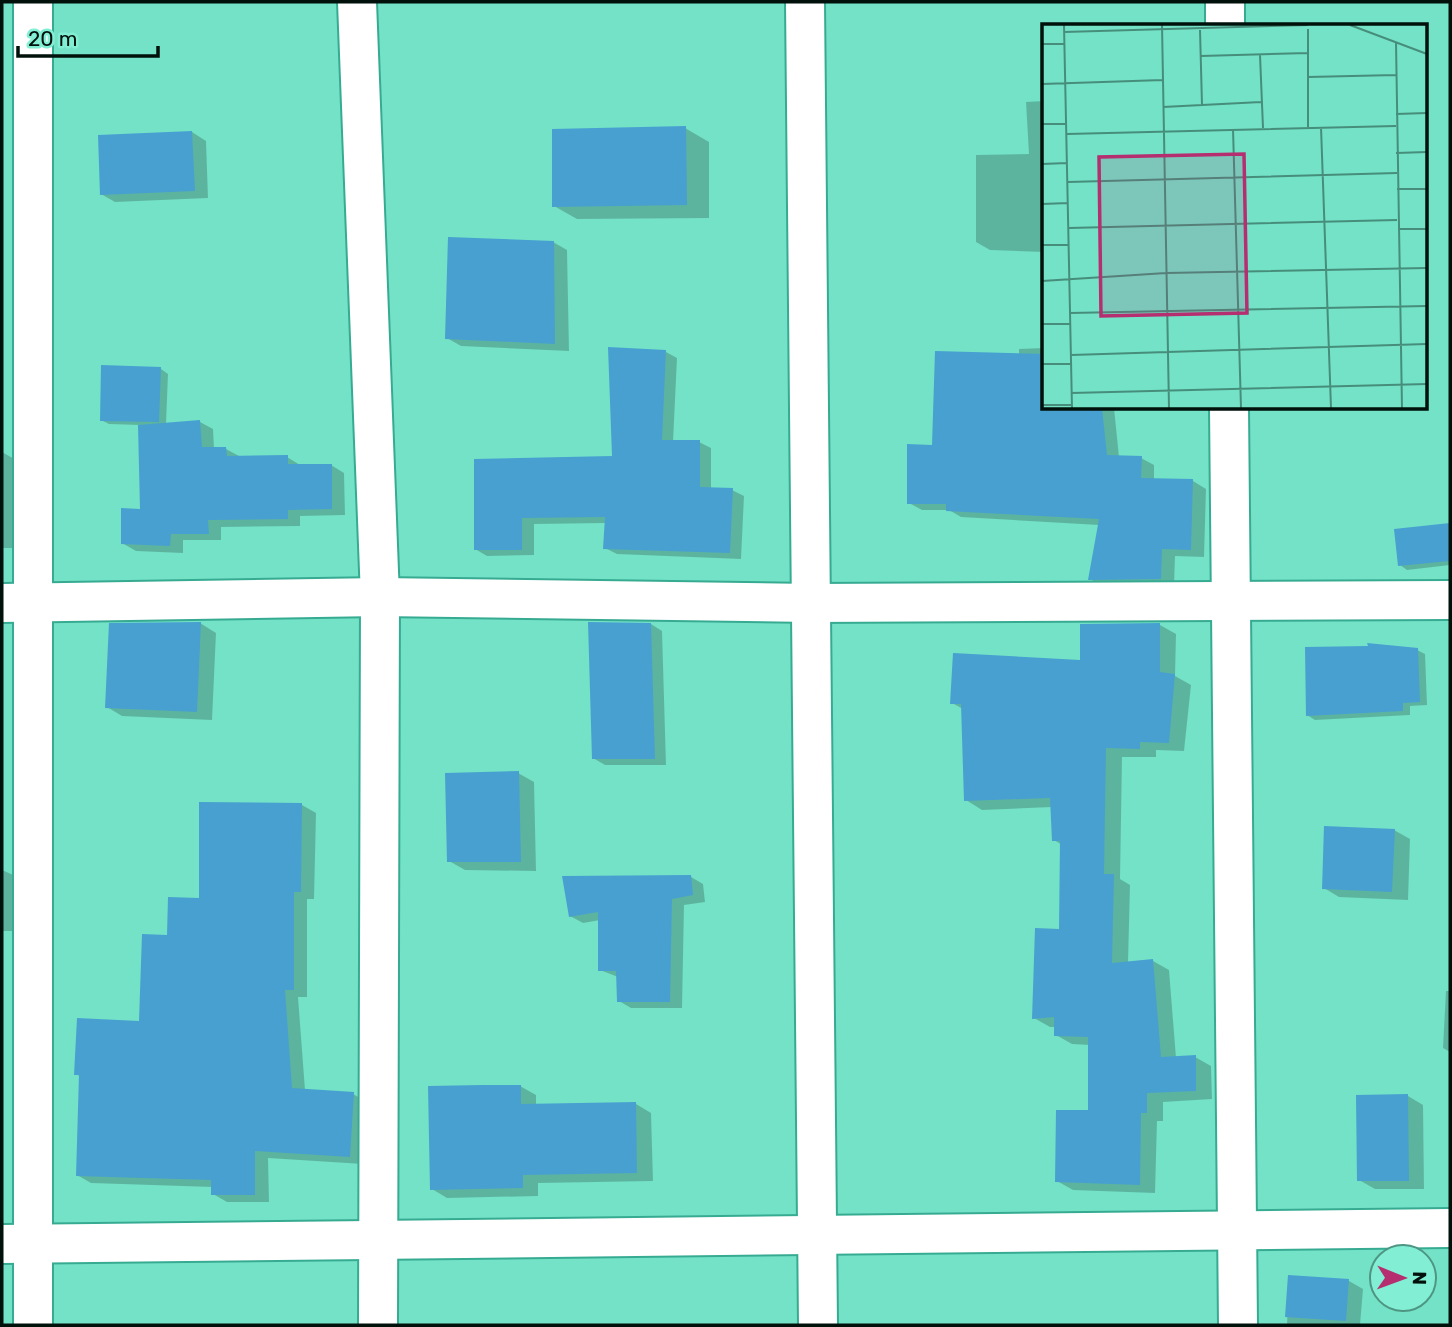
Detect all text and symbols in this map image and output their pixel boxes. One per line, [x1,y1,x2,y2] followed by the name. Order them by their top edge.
[18,14,158,58] scale bar
[1042,24,1428,410] inset map
[28,26,77,51] text: 20 m
[1368,1243,1438,1313] north arrow
[1408,1271,1431,1285] text: N

